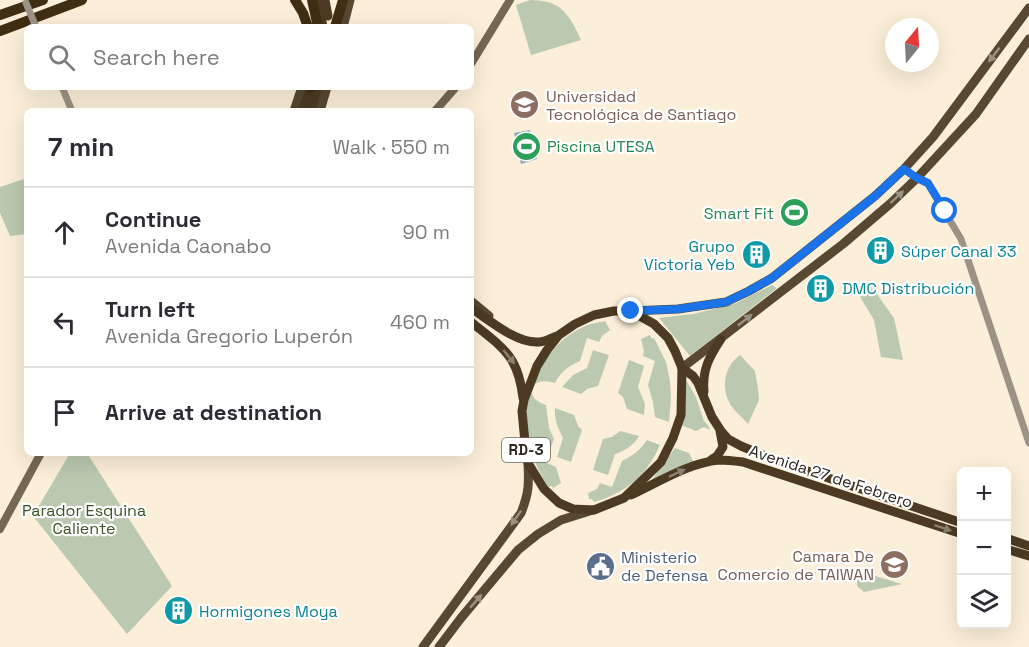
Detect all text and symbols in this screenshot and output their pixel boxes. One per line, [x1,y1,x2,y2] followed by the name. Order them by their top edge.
[885,18,939,72] north arrow
[24,24,474,90] search box
[45,41,78,74] icon: search
[93,43,220,71] text: Search here
[988,46,1000,62] one-way arrow
[546,86,736,125] place label: Universidad Tecnológica de Santiago
[509,89,541,121] school or university icon: Universidad Tecnológica de Santiago
[48,130,114,164] text: 7 min
[510,130,542,162] sports icon: Piscina UTESA
[332,134,450,160] text: Walk · 550 m
[547,136,655,157] place label: Piscina UTESA
[889,191,903,205] one-way arrow
[779,197,811,229] sports icon: Smart Fit
[931,197,957,223] route start
[704,203,774,224] place label: Smart Fit
[105,205,201,233] text: Continue
[48,216,81,249] icon: ahead
[403,219,450,245] text: 90 m
[105,233,272,259] text: Avenida Caonabo
[864,235,896,267] building icon: Súper Canal 33
[644,236,735,275] place label: Grupo Victoria Yeb
[740,239,772,271] building icon: Grupo Victoria Yeb
[901,241,1016,262] place label: Súper Canal 33
[805,272,837,304] building icon: DMC Distribución
[842,278,974,299] place label: DMC Distribución
[105,295,195,323] text: Turn left
[617,297,643,323] route end
[48,306,81,339] icon: left
[390,309,450,335] text: 460 m
[737,313,753,326] one-way arrow
[105,323,353,349] text: Avenida Gregorio Luperón
[502,349,515,365] one-way arrow
[48,396,81,429] icon: arrive
[105,398,322,426] text: Arrive at destination
[502,438,550,462] road number: RD-3
[746,440,915,513] street label: Avenida 27 de Febrero
[957,467,1011,629] map controls
[957,467,1011,521] button: +
[668,469,685,478] one-way arrow
[22,500,146,539] park label: Parador Esquina Caliente
[510,510,522,526] one-way arrow
[957,521,1011,575] button: −
[934,524,952,533] one-way arrow
[717,546,874,585] place label: Camara De Comercio de TAIWAN
[621,547,708,586] place label: Ministerio de Defensa
[879,549,911,581] school or university icon: Camara De Comercio de TAIWAN
[584,550,616,582] public building icon: Ministerio de Defensa
[957,575,1011,629] button: layers
[469,593,482,609] one-way arrow
[162,595,194,627] building icon: Hormigones Moya
[199,601,338,622] place label: Hormigones Moya

